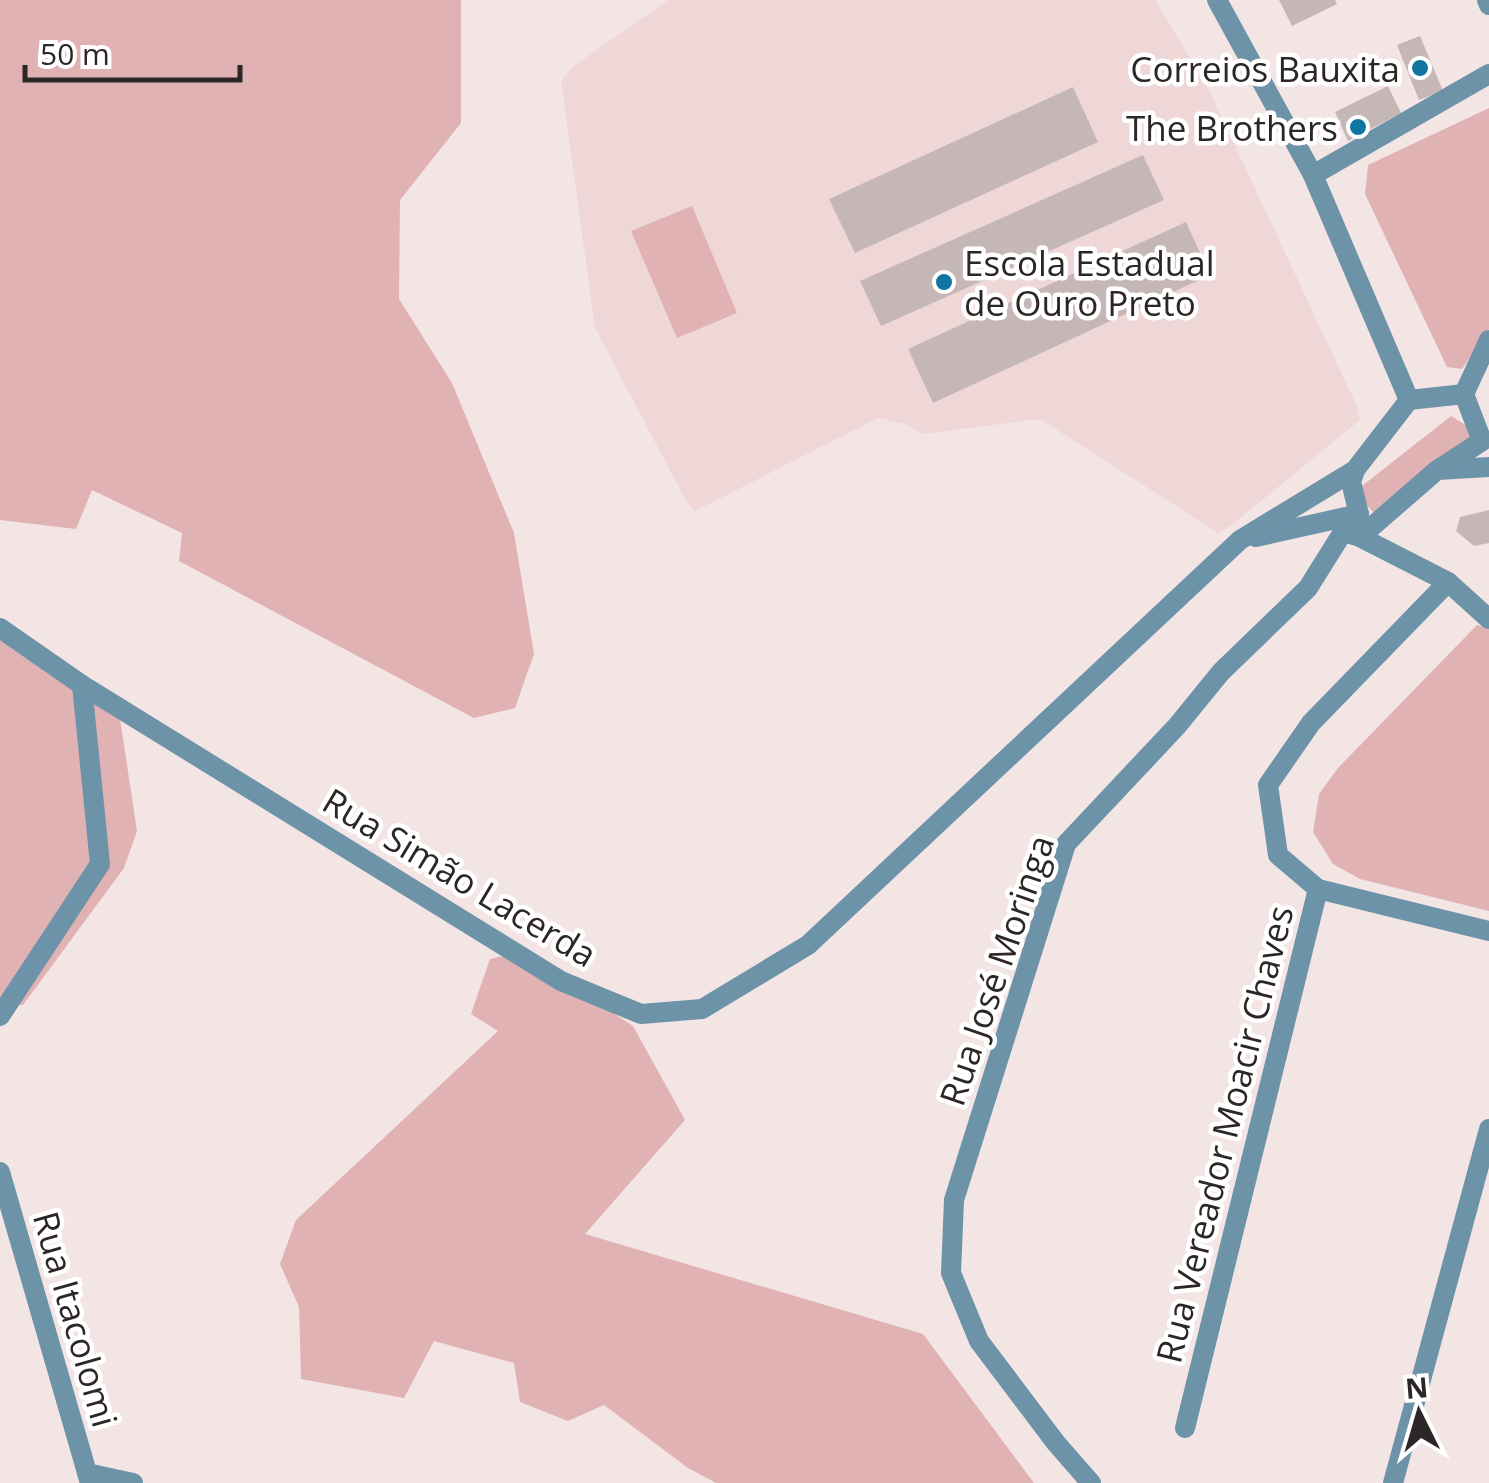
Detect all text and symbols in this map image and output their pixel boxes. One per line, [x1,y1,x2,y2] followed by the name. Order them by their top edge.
[25,20,240,82] scale bar
[40,33,110,74] text: 50 m
[1130,45,1400,92] place label: Correios Bauxita
[1409,57,1431,79] marker: Correios Bauxita
[1126,104,1338,151] place label: The Brothers
[1347,116,1369,138] marker: The Brothers
[964,239,1215,326] place label: Escola Estadual de Ouro Preto
[933,271,955,293] marker: Escola Estadual de Ouro Preto
[315,777,605,977] street label: Rua Simão Lacerda
[928,829,1064,1111] street label: Rua José Moringa
[1144,901,1304,1367] street label: Rua Vereador Moacir Chaves
[23,1206,129,1432] street label: Rua Itacolomi
[1369,1363,1469,1463] north arrow
[1404,1367,1430,1407] text: N

